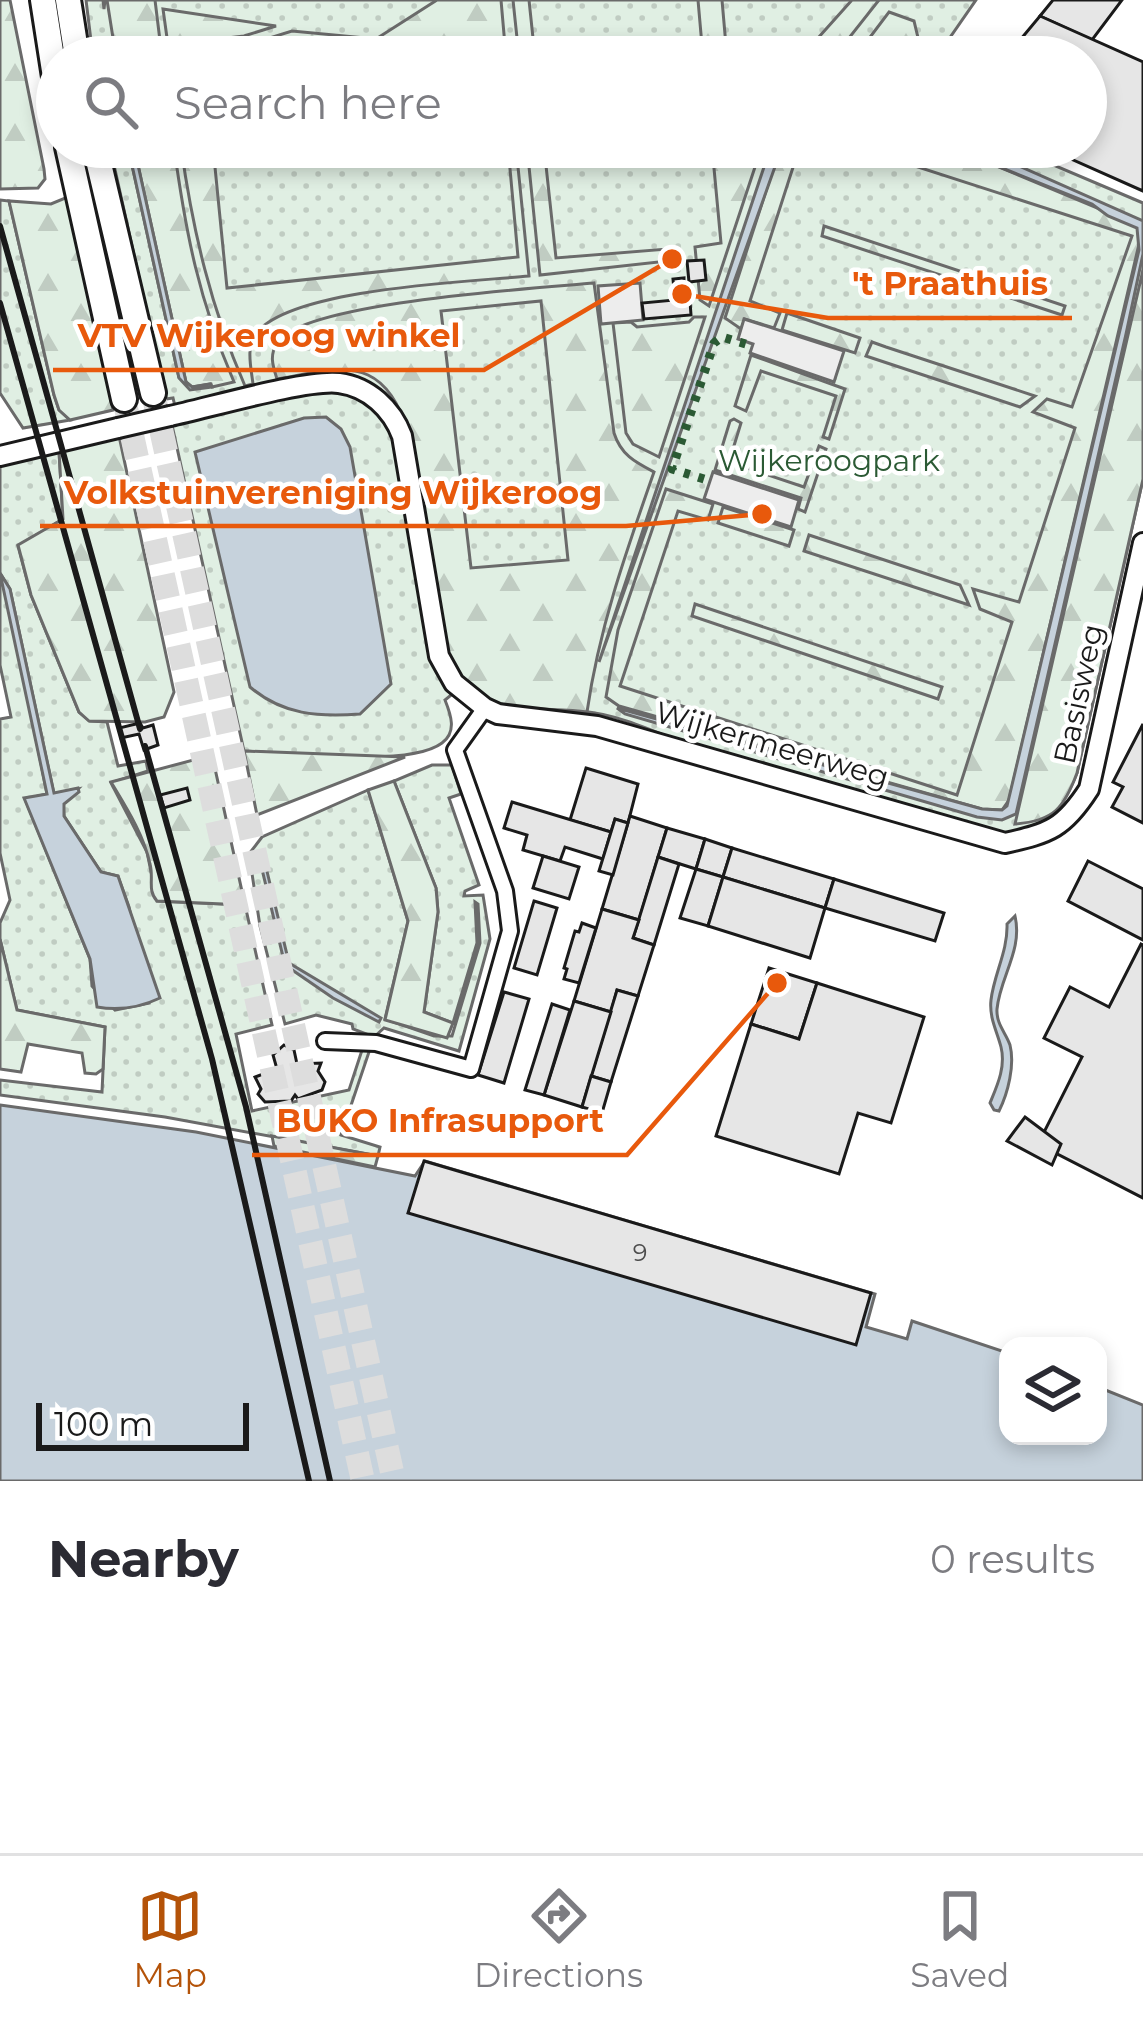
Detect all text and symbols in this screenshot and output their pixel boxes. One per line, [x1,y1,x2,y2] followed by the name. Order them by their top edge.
[36,36,1107,168] search box
[78,69,144,135] icon: search
[174,75,442,130] text: Search here
[828,249,1072,318] callout: 't Praathuis
[852,263,1048,303] text: 't Praathuis
[53,301,484,370] callout: VTV Wijkeroog winkel
[77,315,460,355] text: VTV Wijkeroog winkel
[718,442,940,479] park label: Wijkeroogpark
[40,457,626,526] callout: Volkstuinvereniging Wijkeroog
[63,472,602,512] text: Volkstuinvereniging Wijkeroog
[1046,621,1111,767] street label: Basisweg
[651,693,893,796] street label: Wijkermeerweg
[252,1086,627,1155] callout: BUKO Infrasupport
[276,1100,604,1140] text: BUKO Infrasupport
[633,1238,647,1267] house number: 9
[999,1337,1107,1445] map controls
[999,1337,1107,1445] button: layers
[36,1397,249,1450] scale bar
[54,1404,153,1444] text: 100 m
[48,1528,239,1590] text: Nearby
[930,1535,1095,1583] text: 0 results
[134,1883,207,1995] tab: Map
[474,1883,643,1995] tab: Directions
[910,1883,1009,1995] tab: Saved

